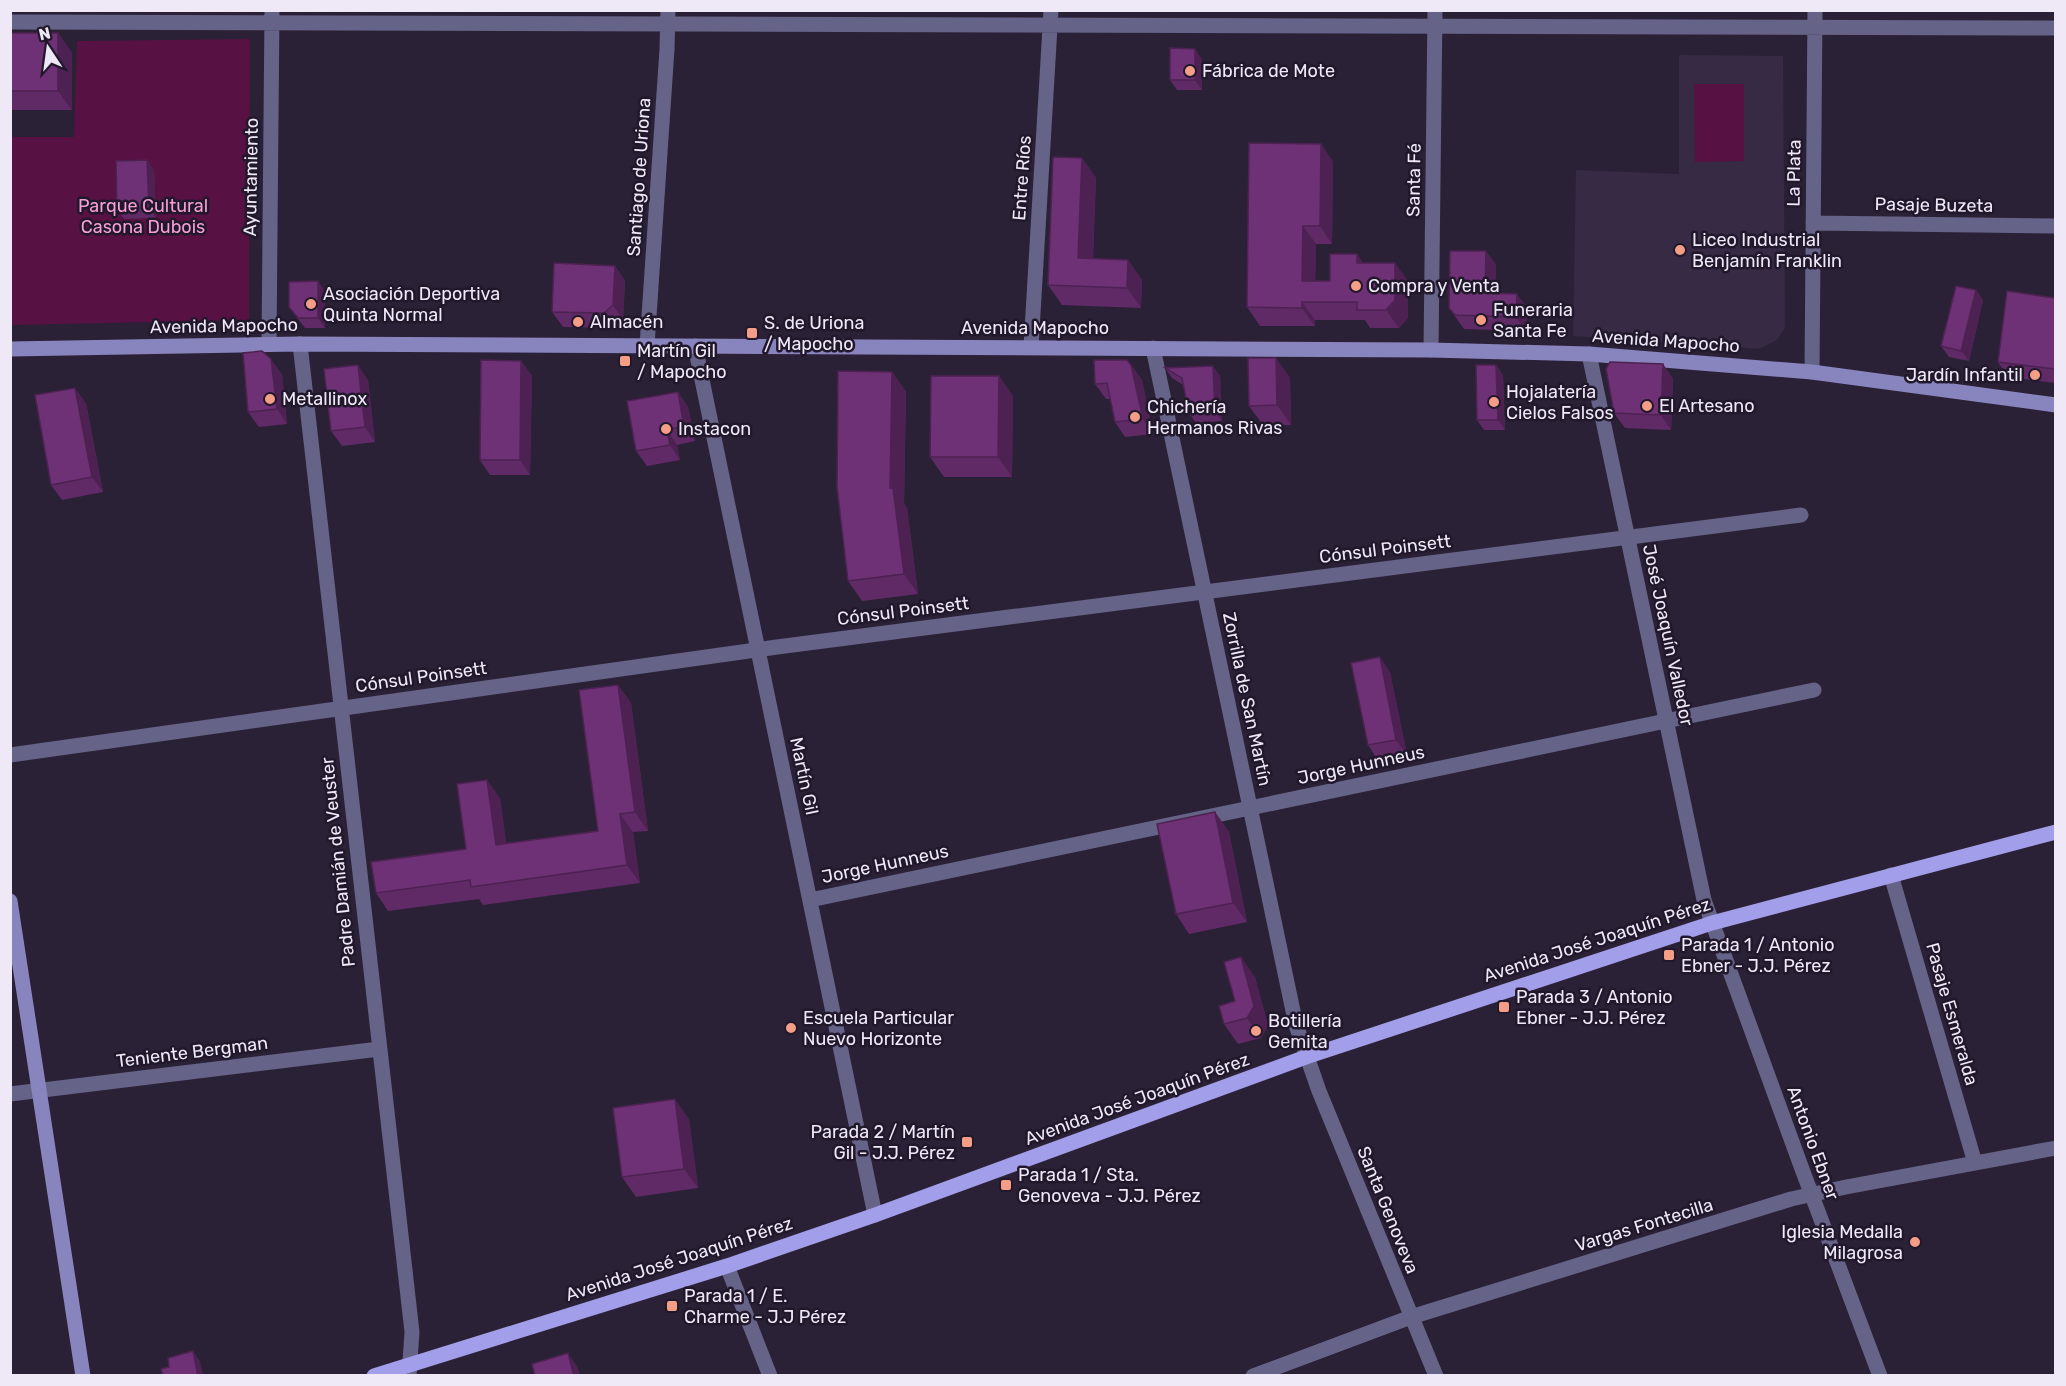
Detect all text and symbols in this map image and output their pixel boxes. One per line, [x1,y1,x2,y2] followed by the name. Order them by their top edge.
[18,18,78,78] north arrow
[37,23,52,44] text: N
[1202,60,1335,82] place label: Fábrica de Mote
[1183,64,1197,78] marker: Fábrica de Mote
[622,97,656,257] street label: Santiago de Uriona
[239,118,263,236] street label: Ayuntamiento
[1008,135,1036,221] street label: Entre Ríos
[1782,139,1806,207] street label: La Plata
[1402,143,1426,217] street label: Santa Fé
[1875,193,1993,217] street label: Pasaje Buzeta
[78,195,208,238] park label: Parque Cultural Casona Dubois
[1692,229,1842,272] place label: Liceo Industrial Benjamín Franklin
[1673,243,1687,257] marker: Liceo Industrial Benjamín Franklin
[1368,275,1500,297] place label: Compra y Venta
[1349,279,1363,293] marker: Compra y Venta
[323,283,500,326] place label: Asociación Deportiva Quinta Normal
[304,297,318,311] marker: Asociación Deportiva Quinta Normal
[1493,299,1573,342] place label: Funeraria Santa Fe
[590,311,663,333] place label: Almacén
[764,312,864,355] place label: S. de Uriona / Mapocho
[1474,313,1488,327] marker: Funeraria Santa Fe
[150,314,298,338] street label: Avenida Mapocho
[571,315,585,329] marker: Almacén
[961,317,1109,339] street label: Avenida Mapocho
[1591,325,1741,357] street label: Avenida Mapocho
[745,326,759,340] marker: S. de Uriona / Mapocho
[637,340,727,383] place label: Martín Gil / Mapocho
[618,354,632,368] marker: Martín Gil / Mapocho
[1906,364,2023,386] place label: Jardín Infantil
[2028,368,2042,382] marker: Jardín Infantil
[1506,381,1614,424] place label: Hojalatería Cielos Falsos
[282,388,367,410] place label: Metallinox
[263,392,277,406] marker: Metallinox
[1487,395,1501,409] marker: Hojalatería Cielos Falsos
[1659,395,1755,417] place label: El Artesano
[1147,396,1282,439] place label: Chichería Hermanos Rivas
[1640,399,1654,413] marker: El Artesano
[1128,410,1142,424] marker: Chichería Hermanos Rivas
[678,418,751,440] place label: Instacon
[659,422,673,436] marker: Instacon
[1318,530,1452,568] street label: Cónsul Poinsett
[1638,542,1698,728] street label: José Joaquín Valledor
[836,592,970,630] street label: Cónsul Poinsett
[1218,610,1276,788] street label: Zorrilla de San Martín
[354,657,488,697] street label: Cónsul Poinsett
[785,735,823,817] street label: Martín Gil
[1296,741,1426,789] street label: Jorge Hunneus
[316,756,360,968] street label: Padre Damián de Veuster
[820,840,950,888] street label: Jorge Hunneus
[1481,893,1713,987] street label: Avenida José Joaquín Pérez
[1681,934,1835,977] place label: Parada 1 / Antonio Ebner - J.J. Pérez
[1921,940,1983,1088] street label: Pasaje Esmeralda
[1662,948,1676,962] marker: Parada 1 / Antonio Ebner - J.J. Pérez
[1516,986,1673,1029] place label: Parada 3 / Antonio Ebner - J.J. Pérez
[1497,1000,1511,1014] marker: Parada 3 / Antonio Ebner - J.J. Pérez
[803,1007,954,1050] place label: Escuela Particular Nuevo Horizonte
[1268,1010,1342,1053] place label: Botillería Gemita
[784,1021,798,1035] marker: Escuela Particular Nuevo Horizonte
[1249,1024,1263,1038] marker: Botillería Gemita
[115,1032,269,1072] street label: Teniente Bergman
[1022,1048,1252,1150] street label: Avenida José Joaquín Pérez
[1782,1083,1844,1203] street label: Antonio Ebner
[811,1121,955,1164] place label: Parada 2 / Martín Gil - J.J. Pérez
[960,1135,974,1149] marker: Parada 2 / Martín Gil - J.J. Pérez
[1352,1143,1424,1277] street label: Santa Genoveva
[1018,1164,1201,1207] place label: Parada 1 / Sta. Genoveva - J.J. Pérez
[999,1178,1013,1192] marker: Parada 1 / Sta. Genoveva - J.J. Pérez
[1572,1194,1716,1256] street label: Vargas Fontecilla
[563,1212,795,1306] street label: Avenida José Joaquín Pérez
[1781,1221,1903,1264] place label: Iglesia Medalla Milagrosa
[1908,1235,1922,1249] marker: Iglesia Medalla Milagrosa
[684,1285,846,1328] place label: Parada 1 / E. Charme - J.J Pérez
[665,1299,679,1313] marker: Parada 1 / E. Charme - J.J Pérez

